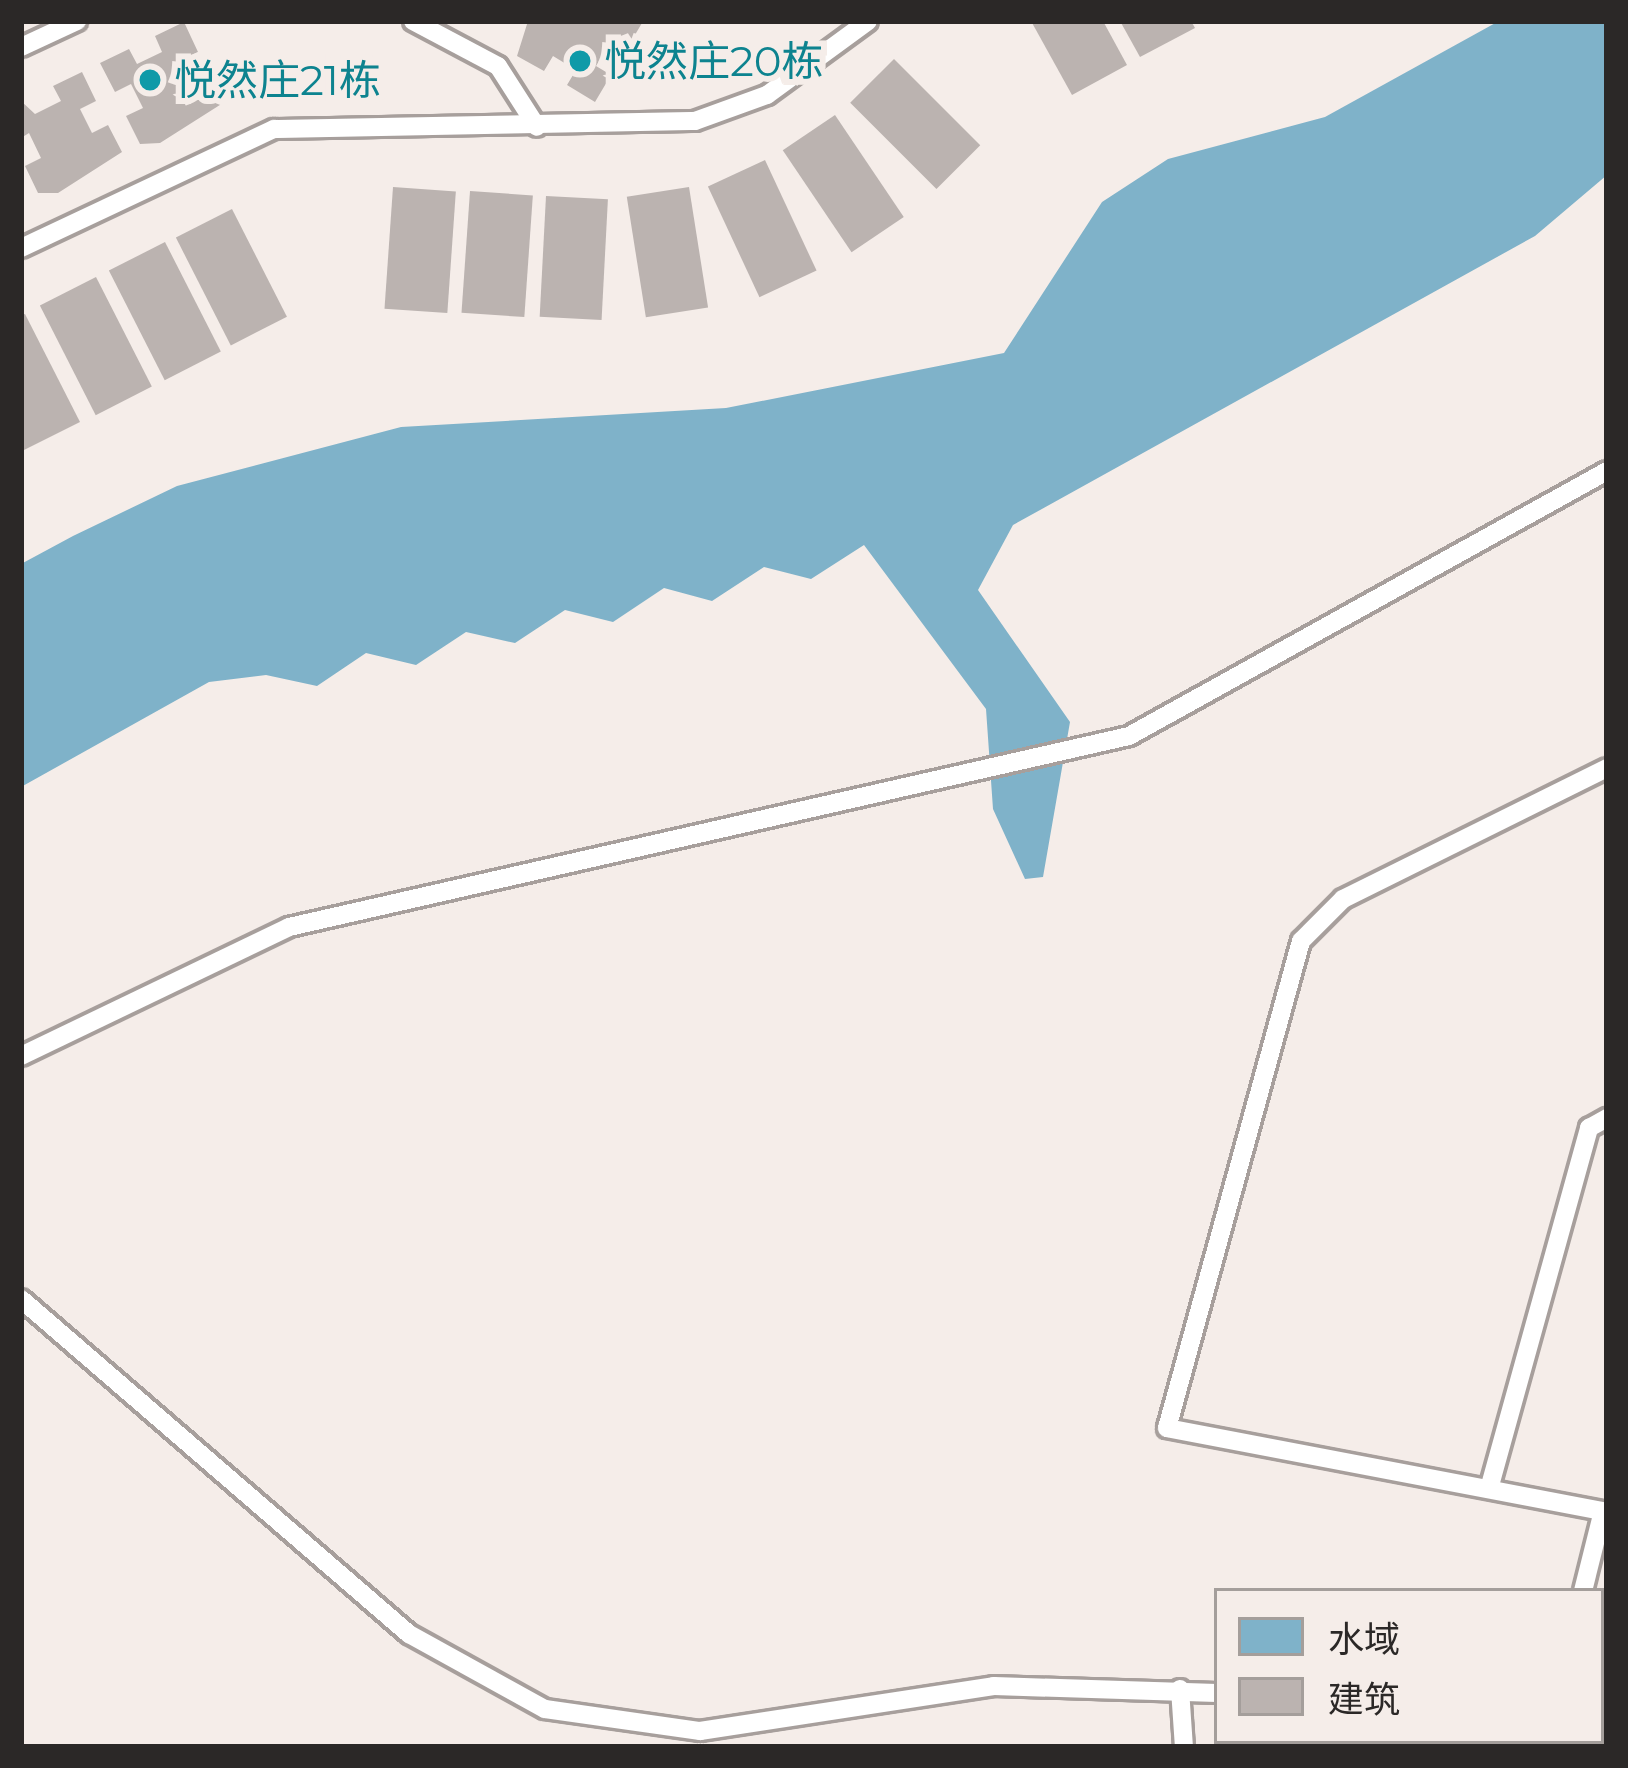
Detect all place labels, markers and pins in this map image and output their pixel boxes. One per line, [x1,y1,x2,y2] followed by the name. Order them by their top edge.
[604,36,824,86] place label: 悦然庄20栋
[567,48,593,74] marker: 悦然庄20栋
[174,55,381,105] place label: 悦然庄21栋
[137,67,163,93] marker: 悦然庄21栋

